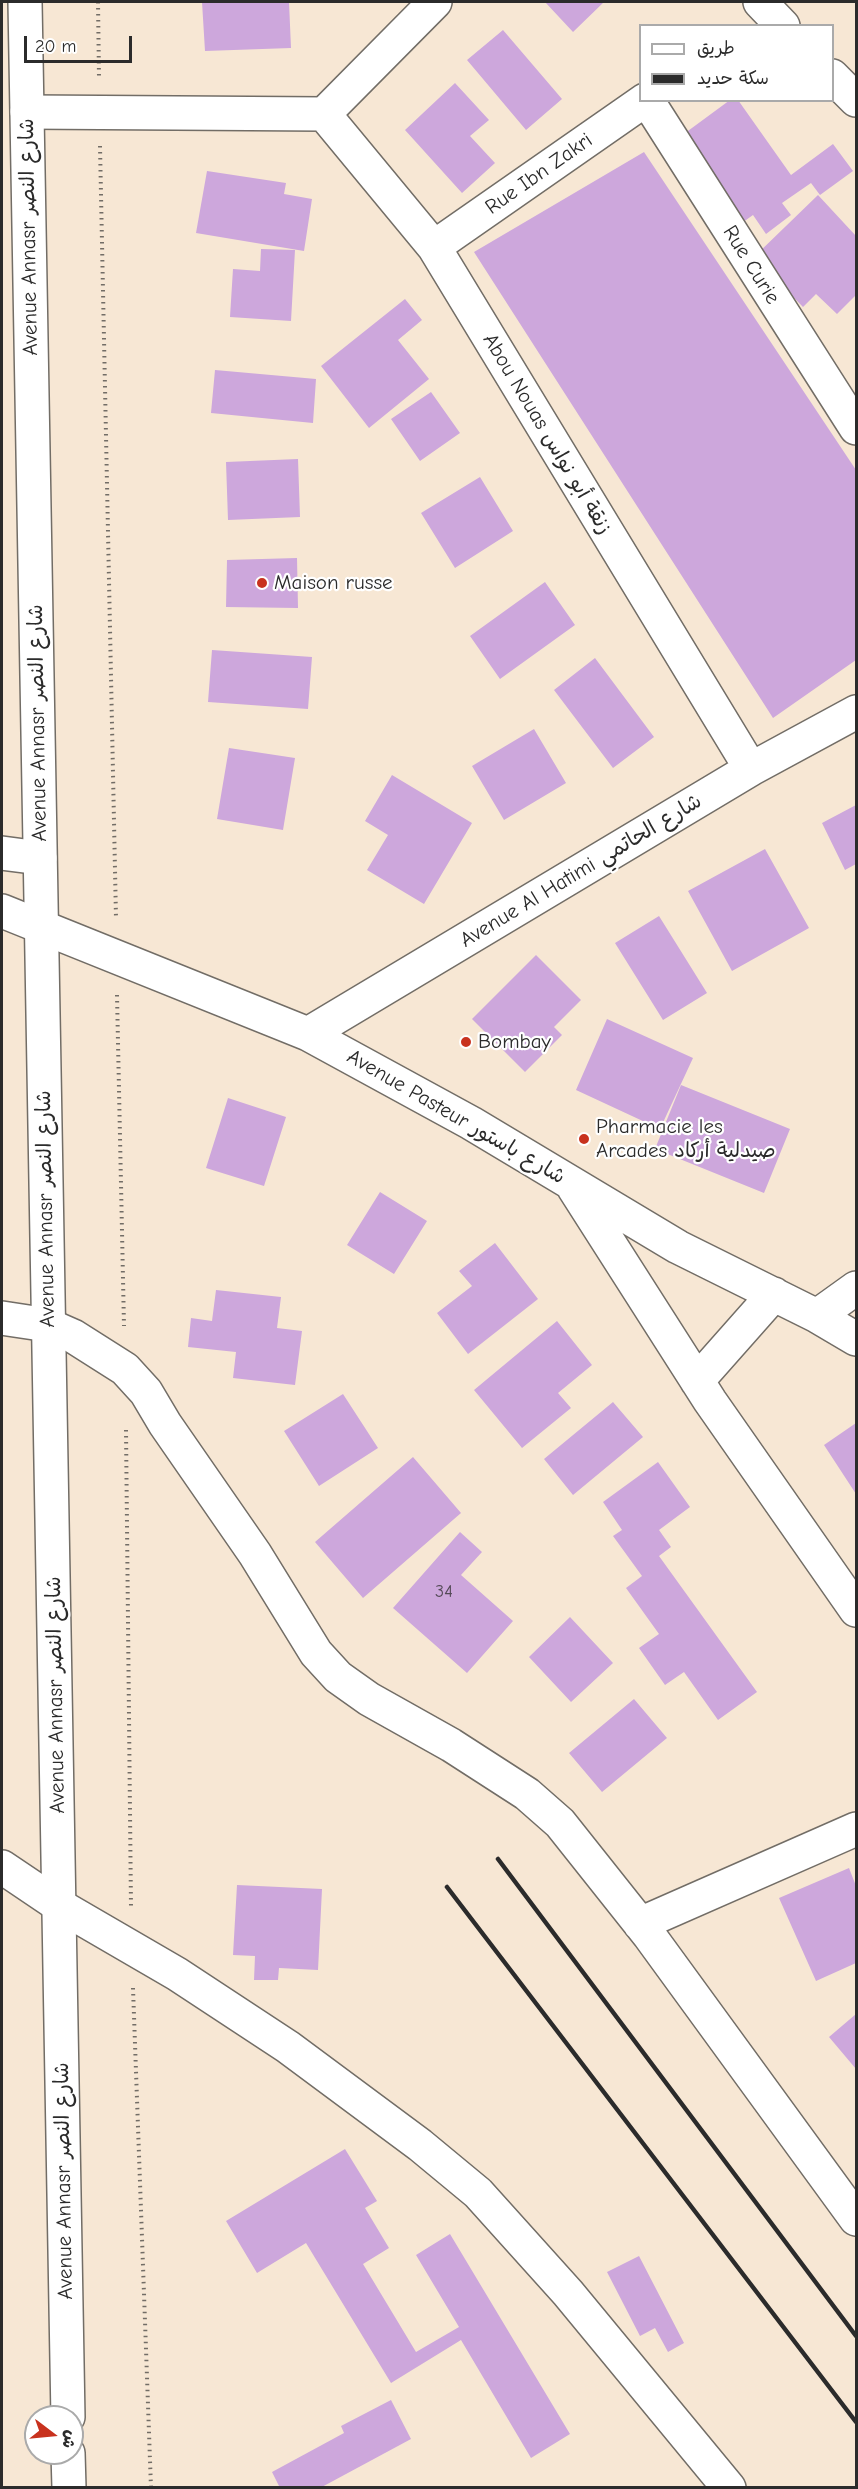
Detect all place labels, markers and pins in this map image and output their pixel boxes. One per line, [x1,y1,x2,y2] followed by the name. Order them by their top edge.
[274,570,393,596] place label: Maison russe
[255,576,269,590] marker: Maison russe
[478,1029,551,1055] place label: Bombay
[459,1035,473,1049] marker: Bombay
[596,1114,776,1164] place label: Pharmacie les Arcades صيدلية أركاد
[577,1132,591,1146] marker: Pharmacie les Arcades صيدلية أركاد

